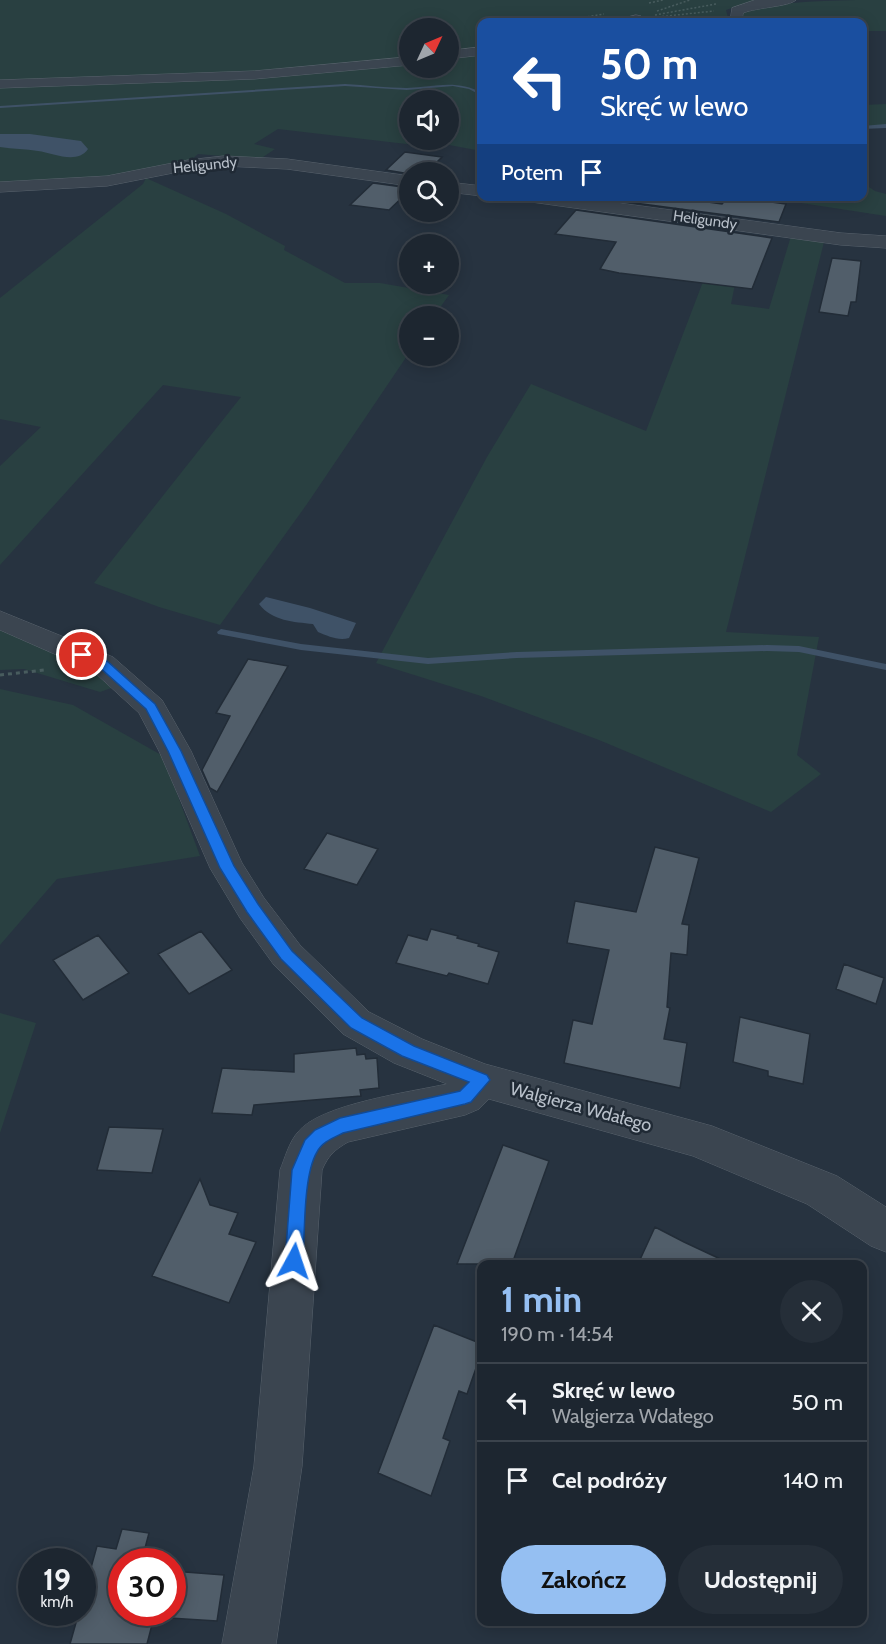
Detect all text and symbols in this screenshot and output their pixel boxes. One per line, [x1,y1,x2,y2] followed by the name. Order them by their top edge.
[399,18,459,78] north arrow
[399,18,459,366] map controls
[600,38,698,90] text: 50 m
[501,42,579,120] icon: left
[399,90,459,150] button: sound
[600,90,748,123] text: Skręć w lewo
[172,153,238,177] street label: Heligundy
[575,156,608,189] icon: arrive
[501,159,563,186] text: Potem
[399,162,459,222] button: search
[672,207,739,233] street label: Heligundy
[399,234,459,294] button: +
[399,306,459,366] button: −
[56,629,107,680] pin
[65,638,98,671] icon: arrive
[508,1078,654,1137] street label: Walgierza Wdałego
[262,1229,326,1293] position arrow
[501,1277,582,1321] text: 1 min
[780,1280,843,1343] button: close
[501,1322,613,1346] text: 190 m · 14:54
[552,1377,675,1404] text: Skręć w lewo
[501,1386,534,1419] icon: left
[791,1389,843,1416] text: 50 m
[552,1404,714,1428] text: Walgierza Wdałego
[501,1464,534,1497] icon: arrive
[552,1467,667,1494] text: Cel podróży
[784,1467,843,1494] text: 140 m
[501,1545,666,1614] button: Zakończ
[678,1545,843,1614] button: Udostępnij
[108,1548,186,1626] speed limit sign: 30
[43,1561,71,1598] text: 19
[41,1593,73,1611] text: km/h

